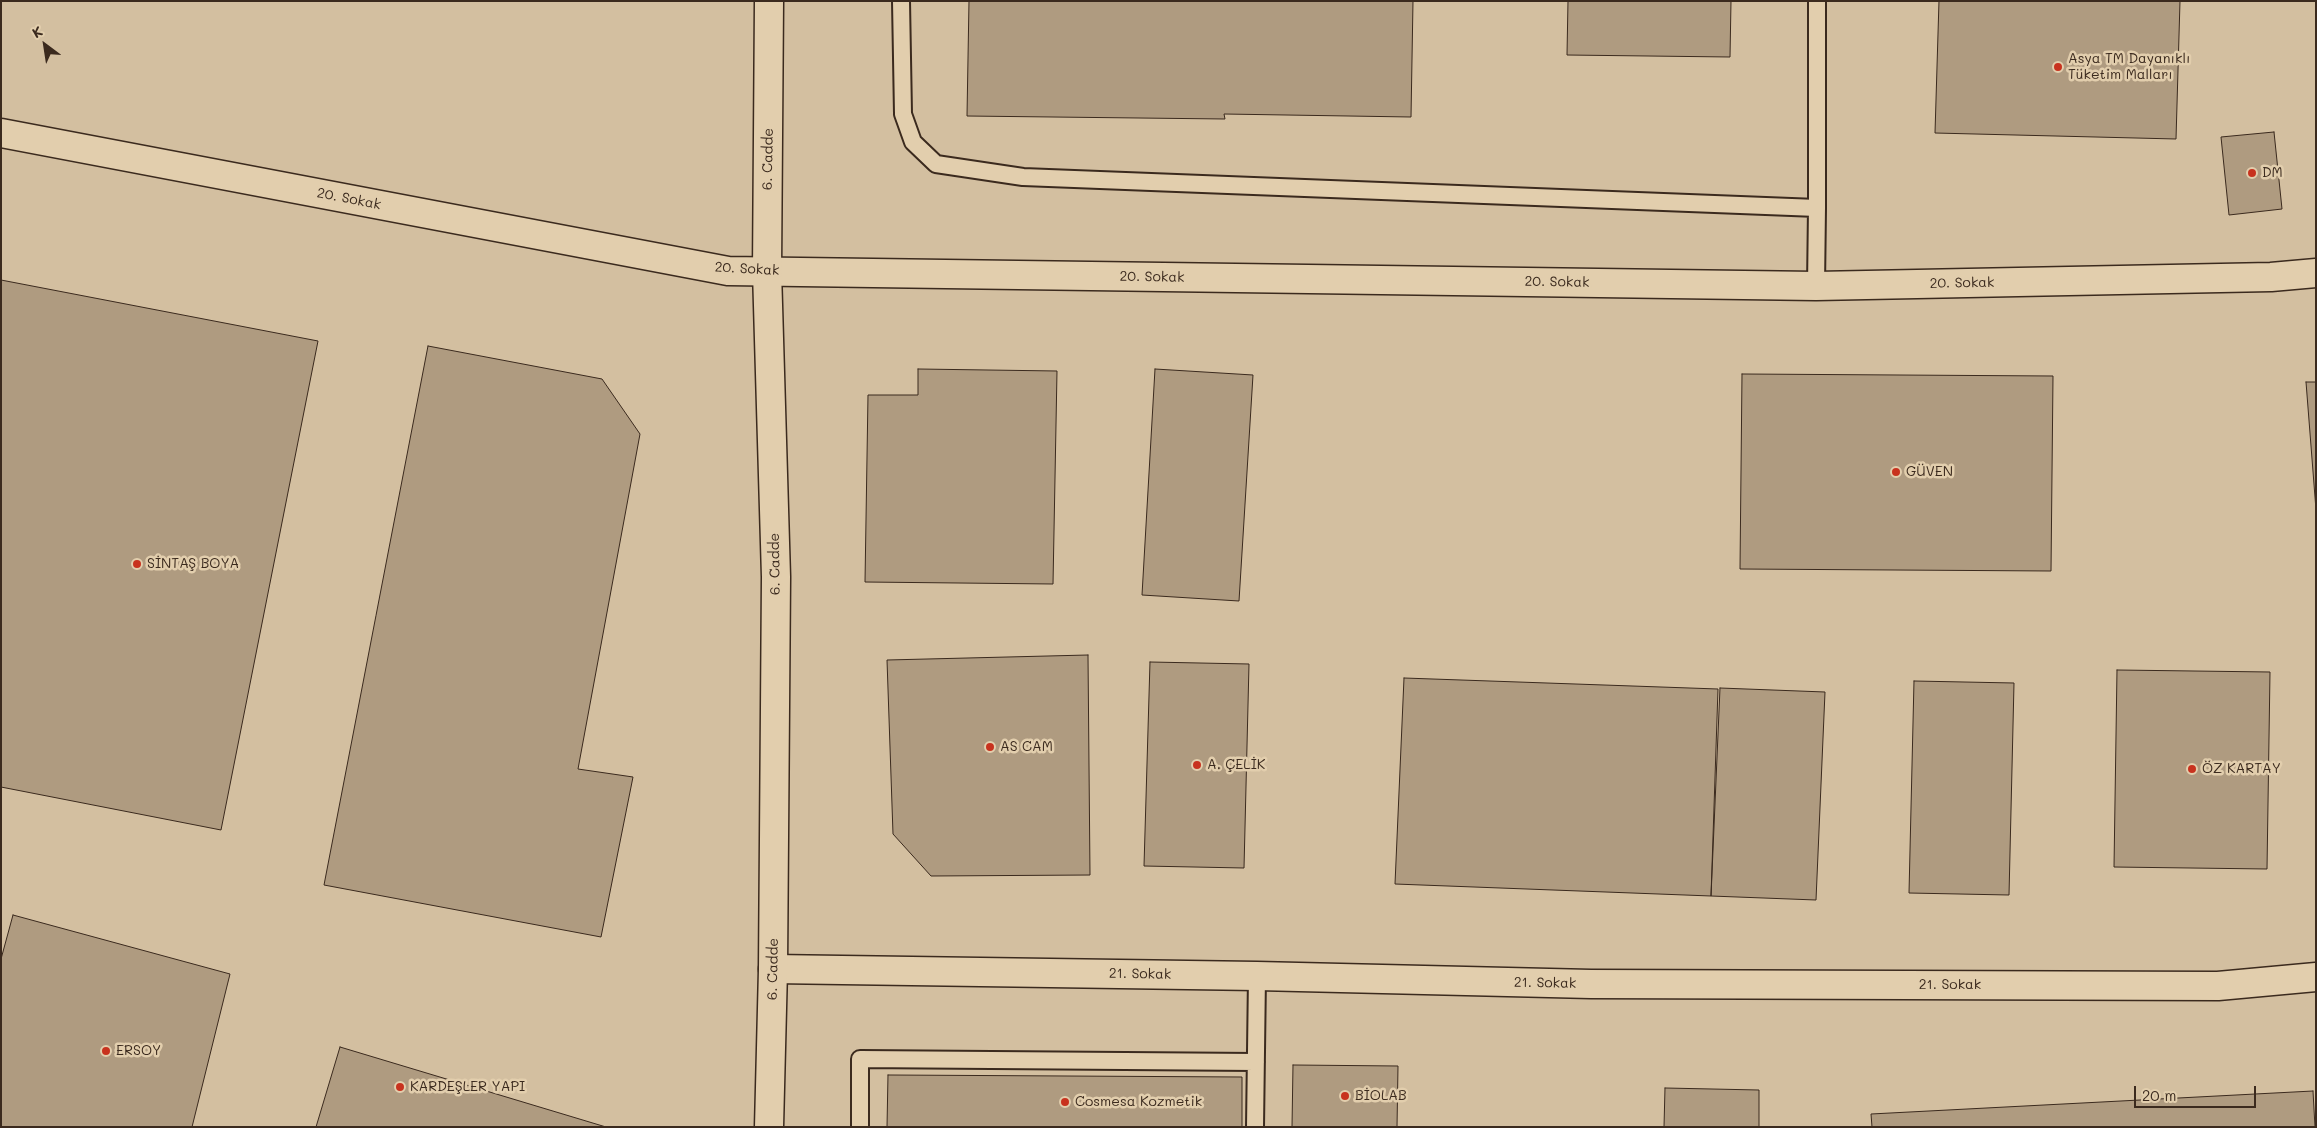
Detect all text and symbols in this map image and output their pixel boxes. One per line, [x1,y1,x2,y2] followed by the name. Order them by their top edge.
[20,20,70,70] north arrow
[28,21,46,42] text: K
[2068,51,2190,84] place label: Asya TM Dayanıklı Tüketim Malları
[2052,61,2064,73] marker: Asya TM Dayanıklı Tüketim Malları
[759,128,777,190] street label: 6. Cadde
[2262,165,2283,181] place label: DM
[2246,167,2258,179] marker: DM
[316,185,382,213] street label: 20. Sokak
[714,259,780,279] street label: 20. Sokak
[1119,268,1185,286] street label: 20. Sokak
[1524,273,1590,291] street label: 20. Sokak
[1929,274,1995,292] street label: 20. Sokak
[1906,464,1953,480] place label: GÜVEN
[1890,466,1902,478] marker: GÜVEN
[766,533,784,595] street label: 6. Cadde
[147,556,239,572] place label: SİNTAŞ BOYA
[131,558,143,570] marker: SİNTAŞ BOYA
[1000,739,1053,755] place label: AS CAM
[984,741,996,753] marker: AS CAM
[1207,757,1265,773] place label: A. ÇELİK
[1191,759,1203,771] marker: A. ÇELİK
[2202,761,2281,777] place label: ÖZ KARTAY
[2186,763,2198,775] marker: ÖZ KARTAY
[764,938,782,1000] street label: 6. Cadde
[1109,965,1171,983] street label: 21. Sokak
[1514,974,1576,992] street label: 21. Sokak
[1919,977,1981,993] street label: 21. Sokak
[116,1043,161,1059] place label: ERSOY
[100,1045,112,1057] marker: ERSOY
[2137,1076,2260,1108] scale bar
[410,1079,525,1095] place label: KARDEŞLER YAPI
[394,1081,406,1093] marker: KARDEŞLER YAPI
[2142,1085,2176,1105] text: 20 m
[1355,1088,1407,1104] place label: BİOLAB
[1339,1090,1351,1102] marker: BİOLAB
[1075,1094,1202,1110] place label: Cosmesa Kozmetik
[1059,1096,1071,1108] marker: Cosmesa Kozmetik

